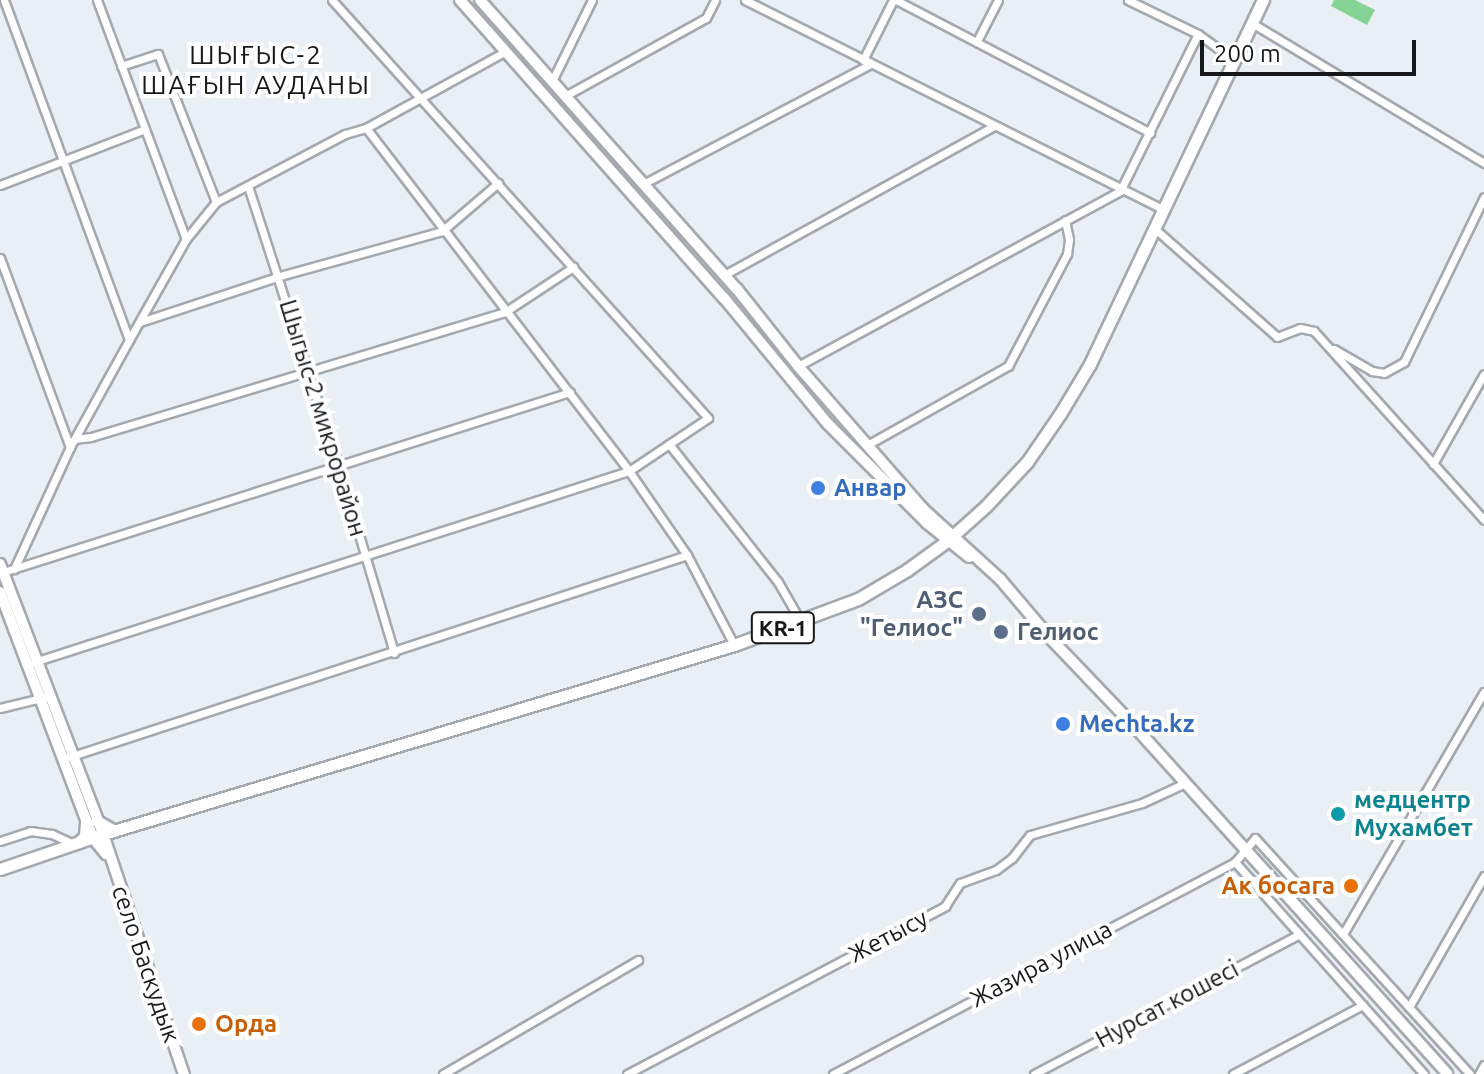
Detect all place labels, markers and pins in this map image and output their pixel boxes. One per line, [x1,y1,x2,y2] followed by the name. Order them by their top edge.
[834,474,907,502] place label: Анвар
[809,479,827,497] marker: Анвар
[860,586,963,642] place label: АЗС "Гелиос"
[970,605,988,623] marker: АЗС "Гелиос"
[1017,618,1099,646] place label: Гелиос
[992,623,1010,641] marker: Гелиос
[1079,710,1194,738] place label: Mechta.kz
[1054,715,1072,733] marker: Mechta.kz
[1354,786,1473,842] place label: медцентр Мухамбет
[1329,805,1347,823] marker: медцентр Мухамбет
[1222,872,1335,900] place label: Ак босага
[1342,877,1360,895] marker: Ак босага
[215,1010,277,1038] place label: Орда
[190,1015,208,1033] marker: Орда

